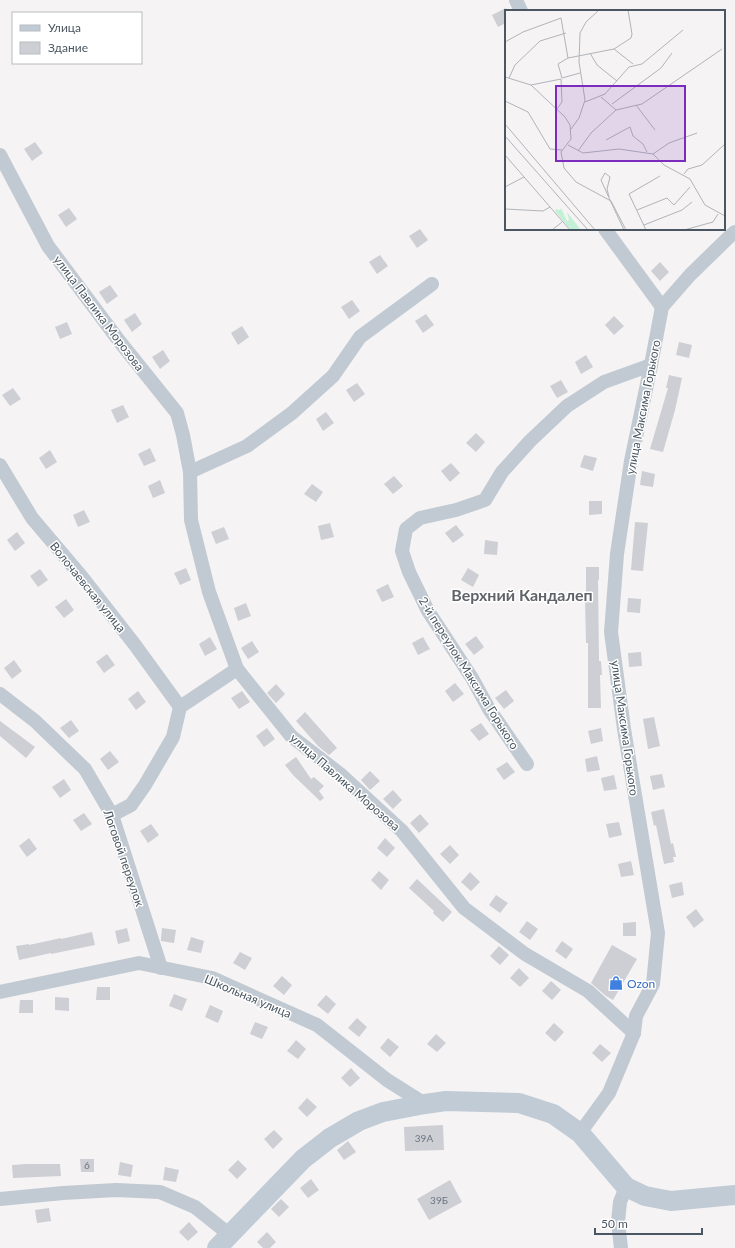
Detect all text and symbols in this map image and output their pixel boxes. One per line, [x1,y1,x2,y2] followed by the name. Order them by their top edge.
[505,10,725,230] inset map
[12,12,142,64] legend
[48,20,81,35] text: Улица
[48,40,88,55] text: Здание
[51,252,147,374] street label: улица Павлика Морозова
[623,338,663,476] street label: улица Максима Горького
[47,539,129,635] street label: Волочаевская улица
[451,585,593,604] district label: Верхний Кандалеп
[416,594,522,752] street label: 2-й переулок Максима Горького
[608,659,642,797] street label: улица Максима Горького
[287,730,403,834] street label: улица Павлика Морозова
[100,807,148,909] street label: Логовой переулок
[202,971,294,1021] street label: Школьная улица
[608,975,624,991] shop icon: Ozon
[627,976,655,991] place label: Ozon
[415,1132,433,1144] house number: 39А
[84,1159,90,1171] house number: 6
[430,1194,448,1206] house number: 39Б
[595,1210,702,1236] scale bar
[601,1216,628,1231] text: 50 m

